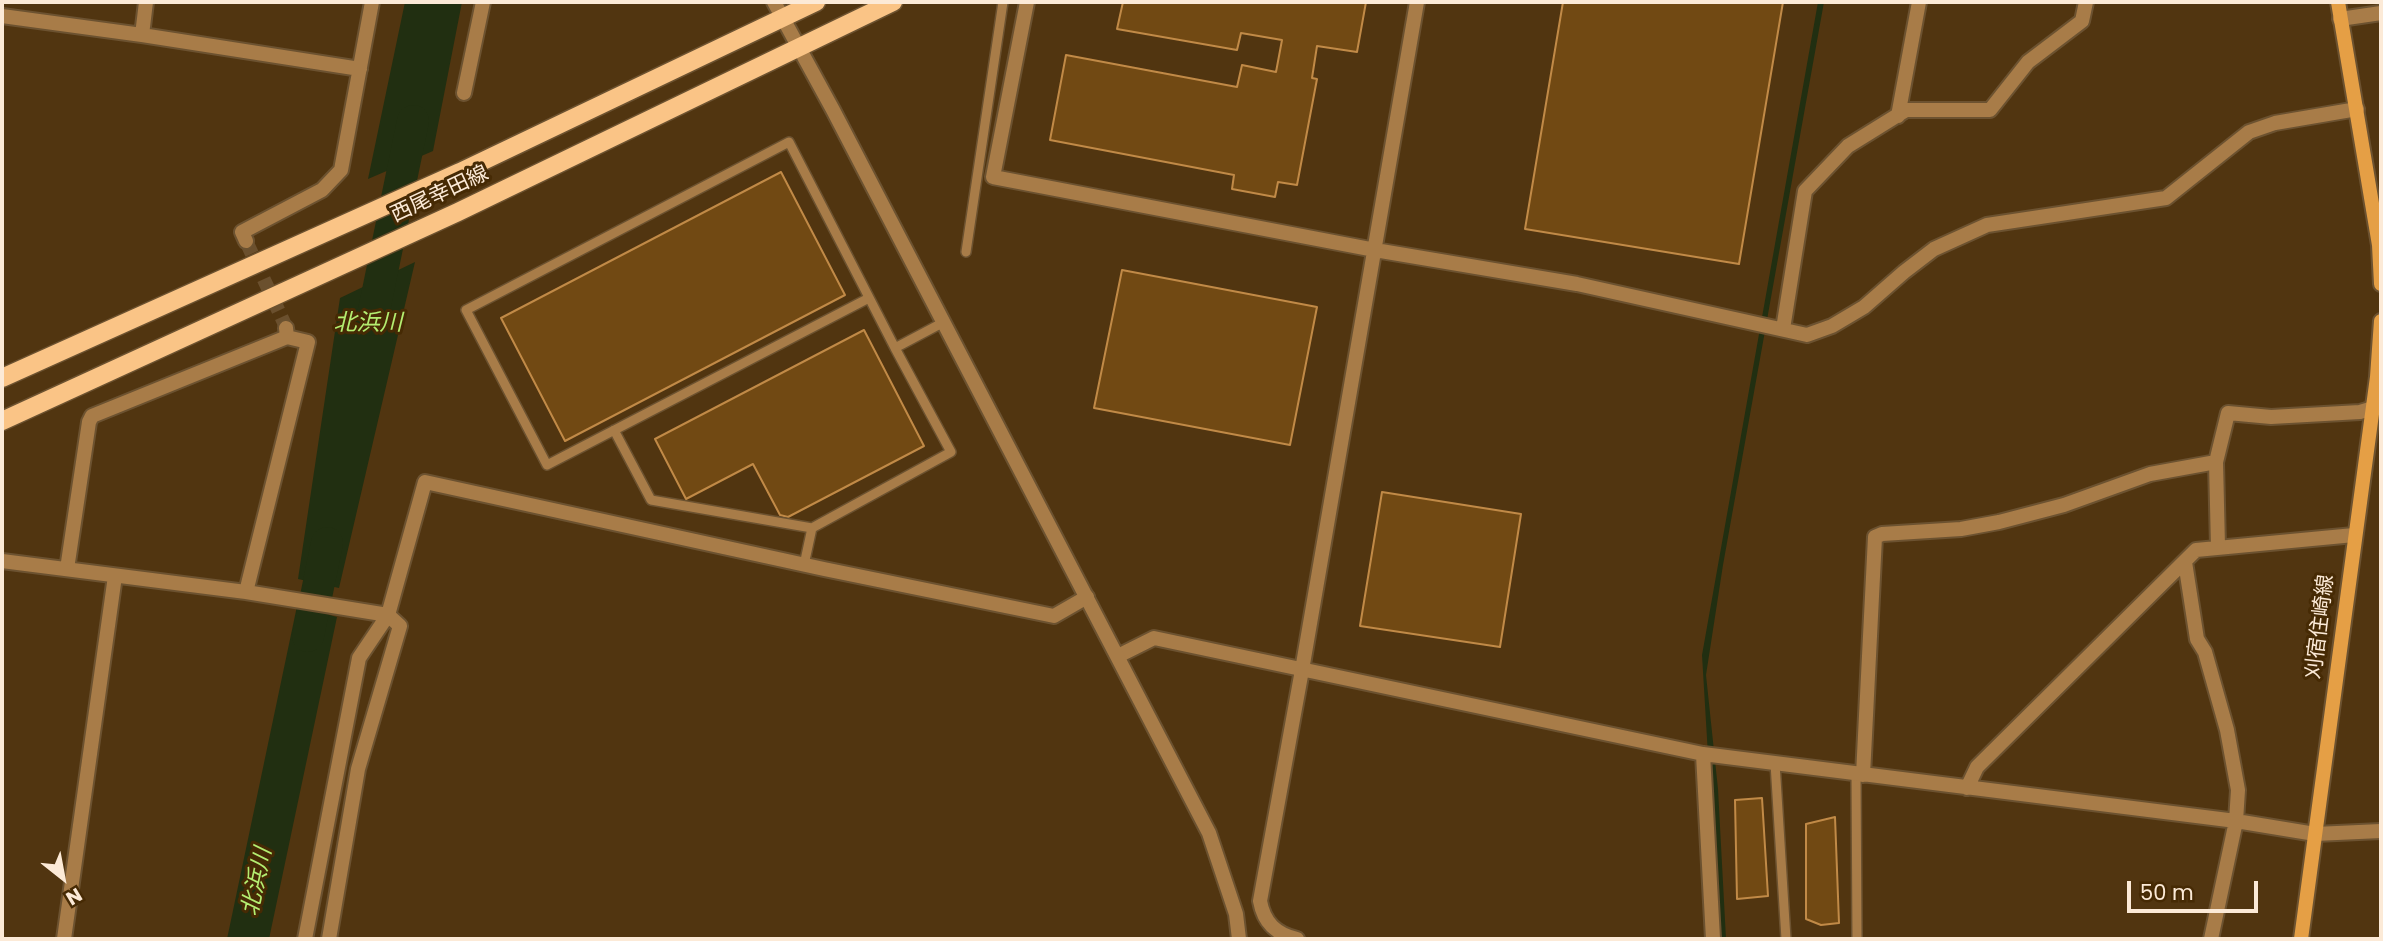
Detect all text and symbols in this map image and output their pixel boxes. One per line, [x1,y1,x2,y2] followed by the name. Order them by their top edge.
[387,161,493,229] street label: 西尾幸田線
[334,310,402,338] water label: 北浜川
[2302,573,2340,681] street label: 刈宿住崎線
[28,843,98,913] north arrow
[237,845,279,919] water label: 北浜川
[2131,867,2262,911] scale bar
[2140,878,2194,907] text: 50 m
[61,881,87,912] text: N

